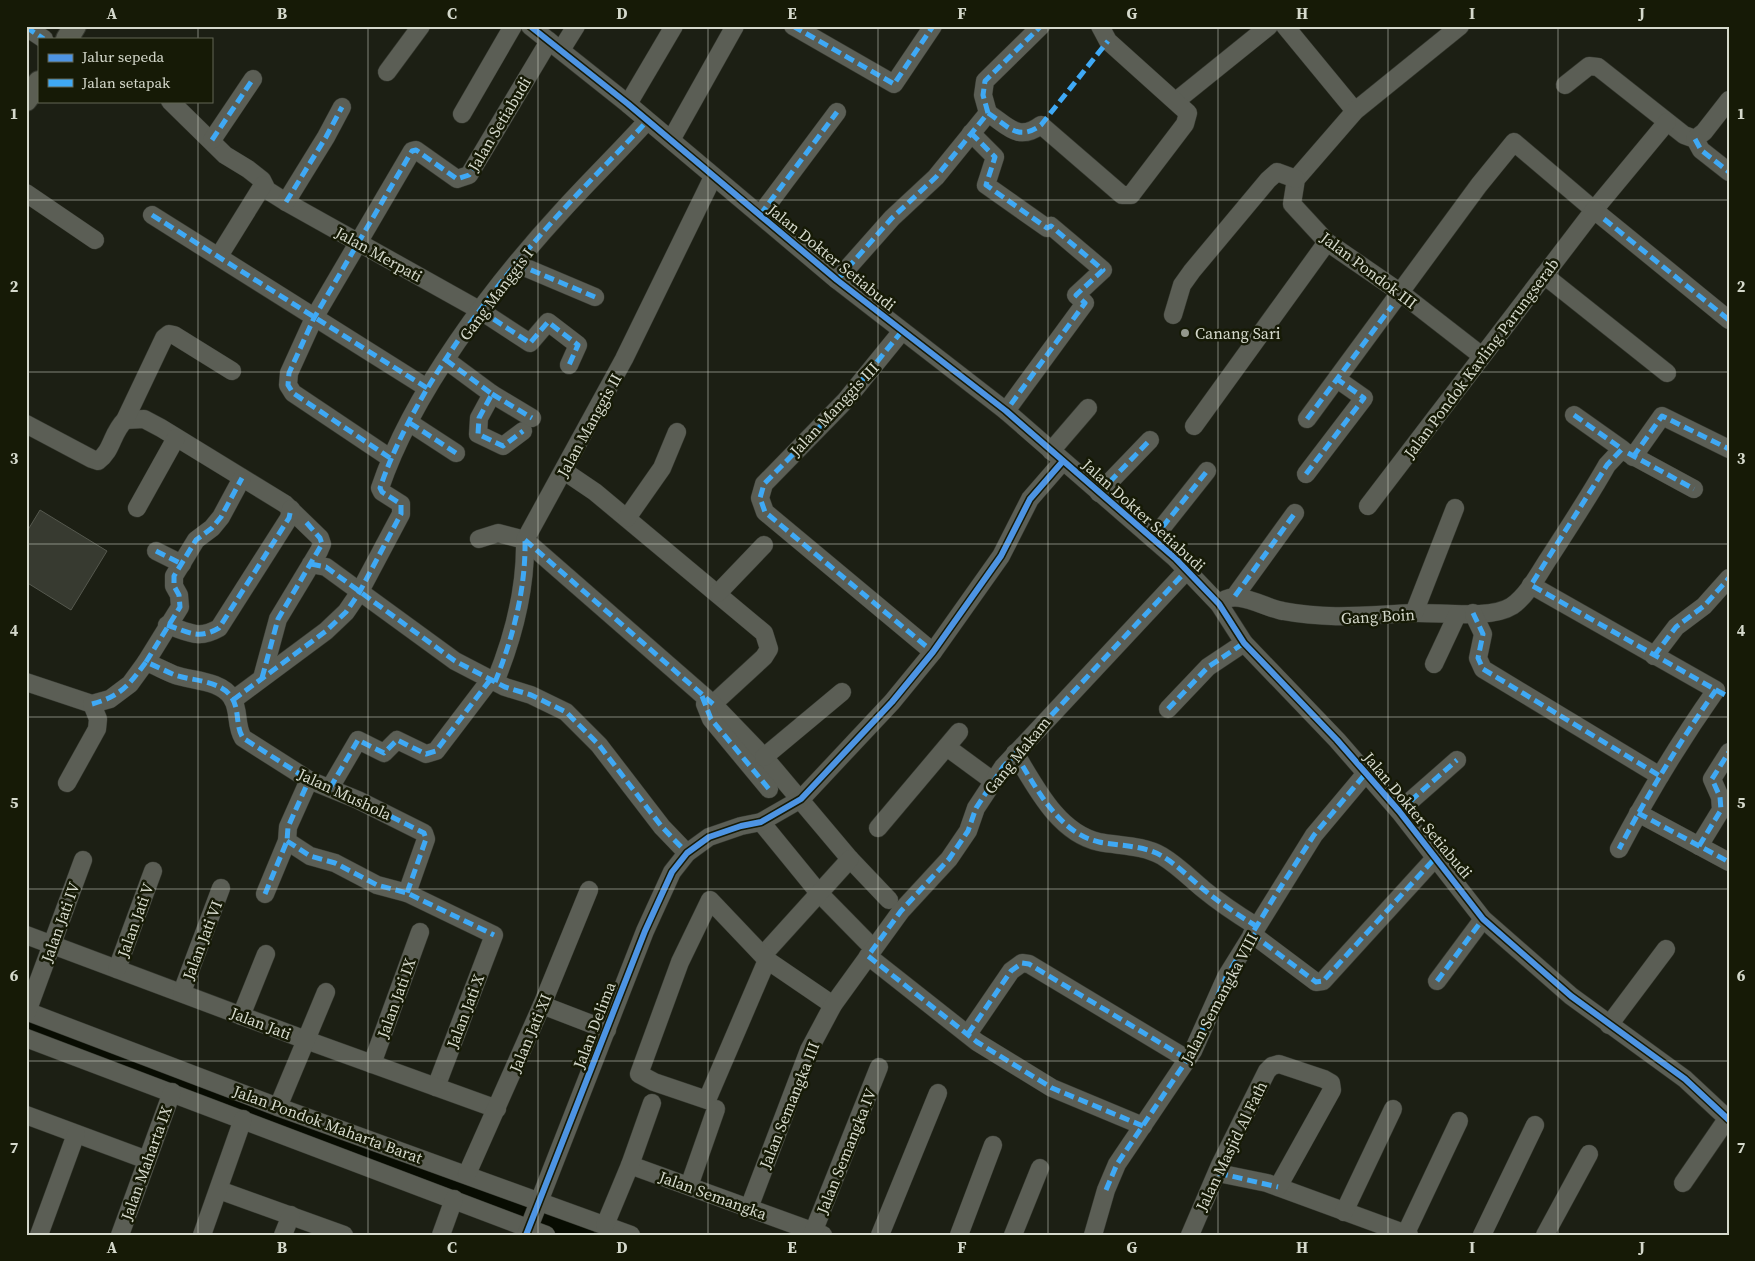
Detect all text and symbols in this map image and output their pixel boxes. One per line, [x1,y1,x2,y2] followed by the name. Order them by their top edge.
[107,2,118,24] text: A
[277,2,288,24] text: B
[447,2,457,24] text: C
[616,2,628,24] text: D
[787,2,797,24] text: E
[957,2,967,24] text: F
[1127,2,1138,24] text: G
[1296,2,1308,24] text: H
[1469,2,1475,24] text: I
[1638,2,1645,24] text: J
[38,38,212,102] legend
[81,46,165,67] text: Jalur sepeda
[81,72,171,93] text: Jalan setapak
[462,73,536,176] street label: Jalan Setiabudi
[10,102,18,124] text: 1
[1737,102,1745,124] text: 1
[763,198,901,316] street label: Jalan Dokter Setiabudi
[331,221,427,287] street label: Jalan Merpati
[1316,226,1422,314] street label: Jalan Pondok III
[454,243,538,345] street label: Gang Manggis I
[1398,253,1564,463] street label: Jalan Pondok Kavling Parungserab
[10,275,19,297] text: 2
[1737,275,1746,297] text: 2
[1195,322,1281,344] place label: Canang Sari
[1179,327,1191,339] marker: Canang Sari
[784,357,883,462] street label: Jalan Manggis III
[551,369,627,482] street label: Jalan Manggis II
[10,447,19,469] text: 3
[1737,447,1746,469] text: 3
[1077,453,1211,577] street label: Jalan Dokter Setiabudi
[1340,603,1416,629] street label: Gang Boin
[10,619,19,641] text: 4
[1737,619,1746,641] text: 4
[979,711,1055,799] street label: Gang Makam
[1358,746,1478,883] street label: Jalan Dokter Setiabudi
[294,762,396,826] street label: Jalan Mushola
[10,791,19,813] text: 5
[1737,791,1746,813] text: 5
[35,879,85,966] street label: Jalan Jati IV
[111,880,159,961] street label: Jalan Jati V
[176,897,227,984] street label: Jalan Jati VI
[1175,929,1263,1068] street label: Jalan Semangka VIII
[371,954,421,1042] street label: Jalan Jati IX
[10,964,19,986] text: 6
[1737,964,1746,986] text: 6
[440,970,489,1052] street label: Jalan Jati X
[567,978,621,1072] street label: Jalan Delima
[503,990,556,1077] street label: Jalan Jati XI
[226,1001,295,1045] street label: Jalan Jati
[753,1038,824,1173] street label: Jalan Semangka III
[1190,1077,1272,1215] street label: Jalan Masjid Al Fath
[229,1079,426,1169] street label: Jalan Pondok Maharta Barat
[810,1085,881,1218] street label: Jalan Semangka IV
[115,1102,177,1224] street label: Jalan Maharta IX
[10,1136,19,1158] text: 7
[1737,1136,1746,1158] text: 7
[655,1165,771,1225] street label: Jalan Semangka
[107,1236,118,1258] text: A
[277,1236,288,1258] text: B
[447,1236,457,1258] text: C
[616,1236,628,1258] text: D
[787,1236,797,1258] text: E
[957,1236,967,1258] text: F
[1127,1236,1138,1258] text: G
[1296,1236,1308,1258] text: H
[1469,1236,1475,1258] text: I
[1638,1236,1645,1258] text: J

